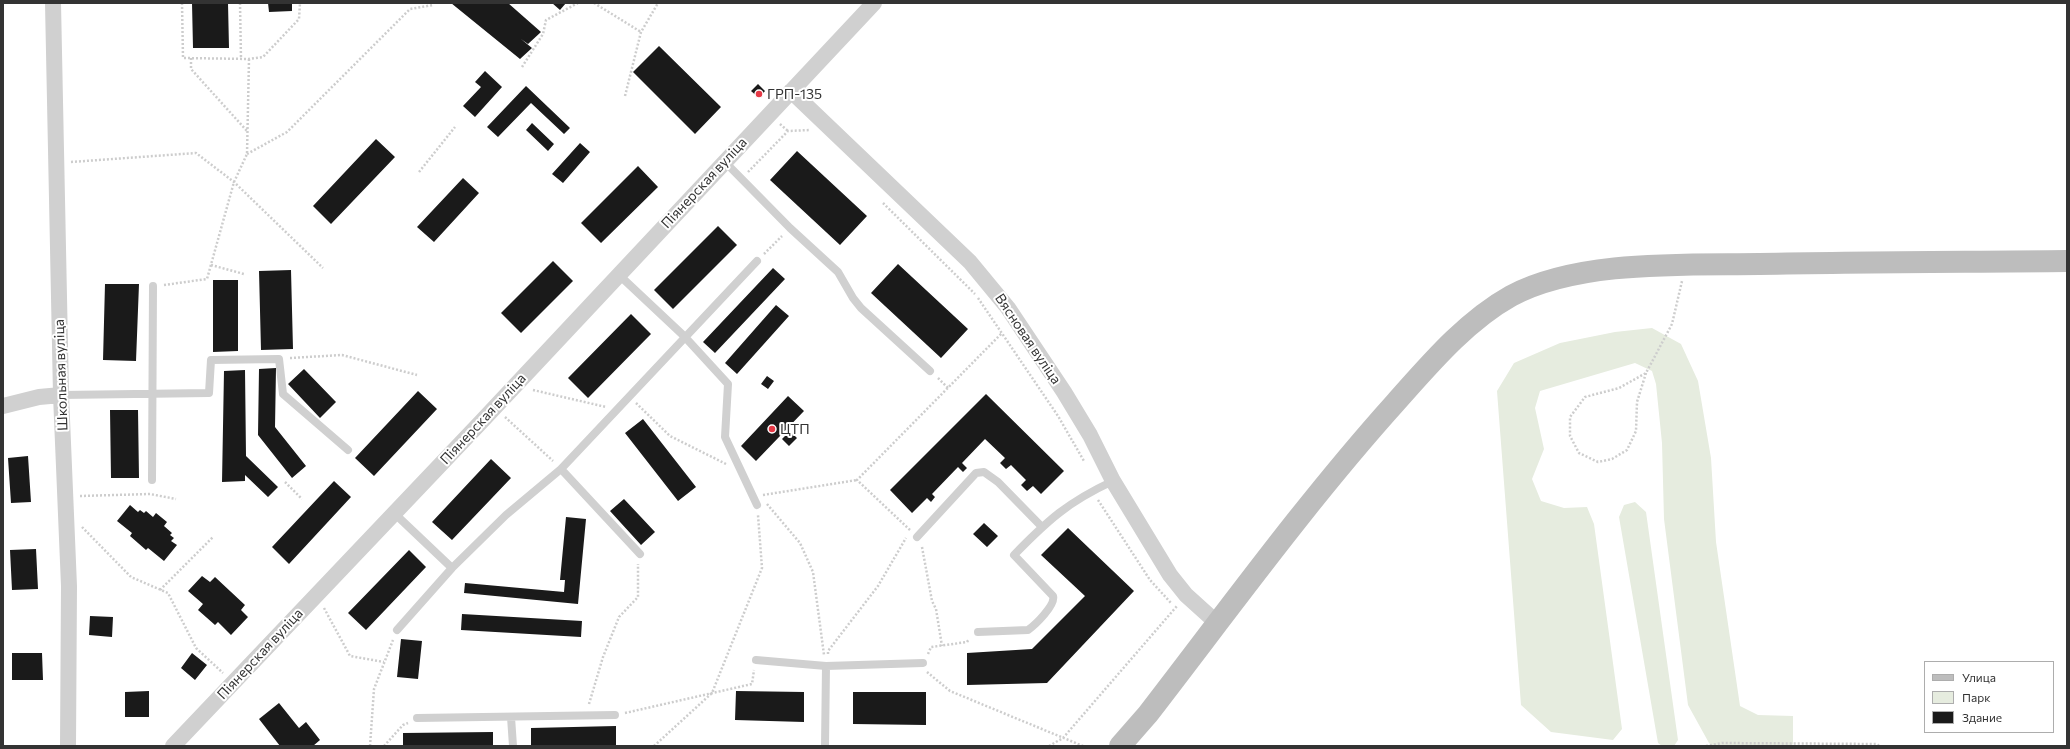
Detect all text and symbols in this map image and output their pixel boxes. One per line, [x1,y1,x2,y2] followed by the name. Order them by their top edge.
[767,86,822,102] place label: ГРП-135
[754,89,764,99] marker: ГРП-135
[658,134,750,232] street label: Піянерская вуліца
[992,291,1064,387] street label: Вясновая вуліца
[51,319,71,431] street label: Школьная вуліца
[437,370,529,468] street label: Піянерская вуліца
[780,421,810,437] place label: ЦТП
[767,424,777,434] marker: ЦТП
[214,605,306,703] street label: Піянерская вуліца
[1924,661,2054,733] legend
[1962,670,1996,684] text: Улица
[1962,690,1991,704] text: Парк
[1962,710,2002,724] text: Здание

